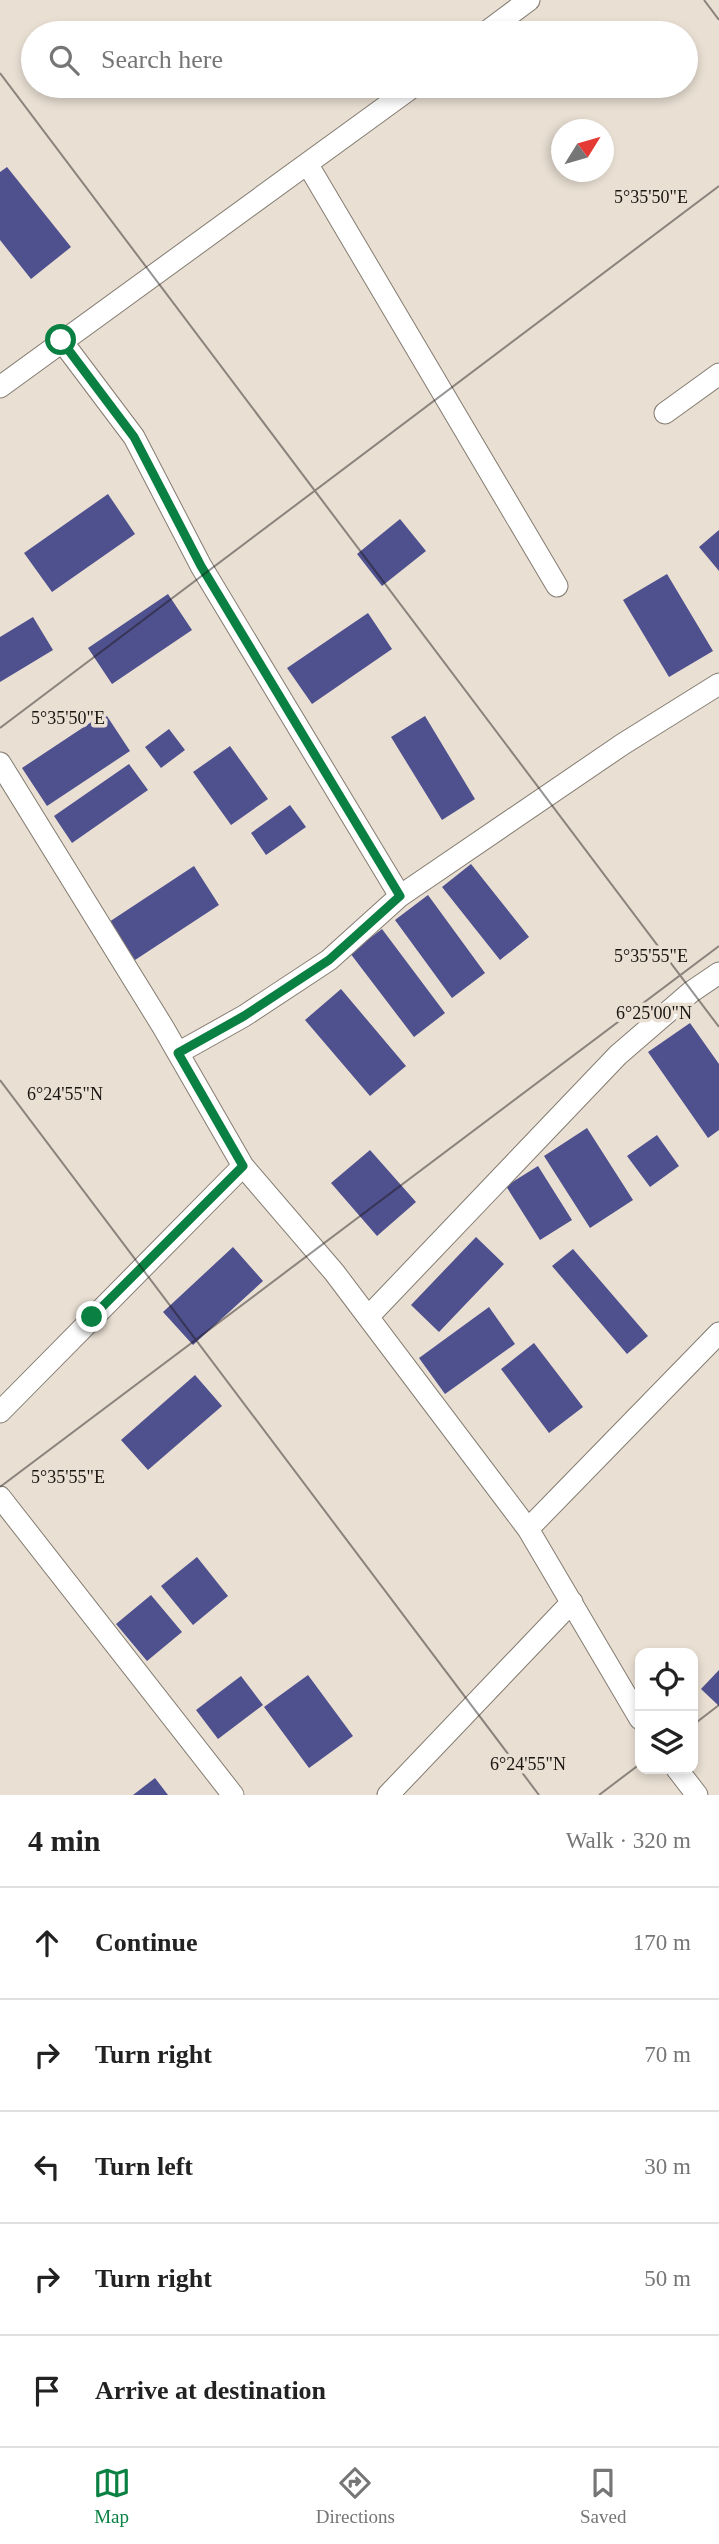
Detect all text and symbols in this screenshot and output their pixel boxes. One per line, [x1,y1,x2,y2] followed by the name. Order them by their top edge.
[21,21,698,98] search box
[45,41,83,79] icon: search
[101,45,223,74] text: Search here
[551,119,614,182] north arrow
[614,187,688,207] text: 5°35'50"E
[45,324,76,355] route start
[31,708,105,728] text: 5°35'50"E
[614,946,688,966] text: 5°35'55"E
[616,1003,692,1023] text: 6°25'00"N
[27,1084,103,1104] text: 6°24'55"N
[76,1301,107,1332] route end
[31,1467,105,1487] text: 5°35'55"E
[635,1648,698,1774] map controls
[635,1648,698,1711] button: locate
[635,1711,698,1774] button: layers
[490,1754,566,1774] text: 6°24'55"N
[28,1824,101,1857] text: 4 min
[566,1828,691,1853] text: Walk · 320 m
[28,1924,66,1962] icon: ahead
[95,1928,198,1957] text: Continue
[633,1930,691,1955] text: 170 m
[28,2036,66,2074] icon: right
[95,2040,212,2069] text: Turn right
[644,2042,691,2067] text: 70 m
[28,2148,66,2186] icon: left
[95,2152,193,2181] text: Turn left
[644,2154,691,2179] text: 30 m
[28,2260,66,2298] icon: right
[95,2264,212,2293] text: Turn right
[644,2266,691,2291] text: 50 m
[28,2372,66,2410] icon: arrive
[95,2376,326,2405] text: Arrive at destination
[93,2464,131,2528] tab: Map
[316,2464,395,2528] tab: Directions
[580,2464,626,2528] tab: Saved

